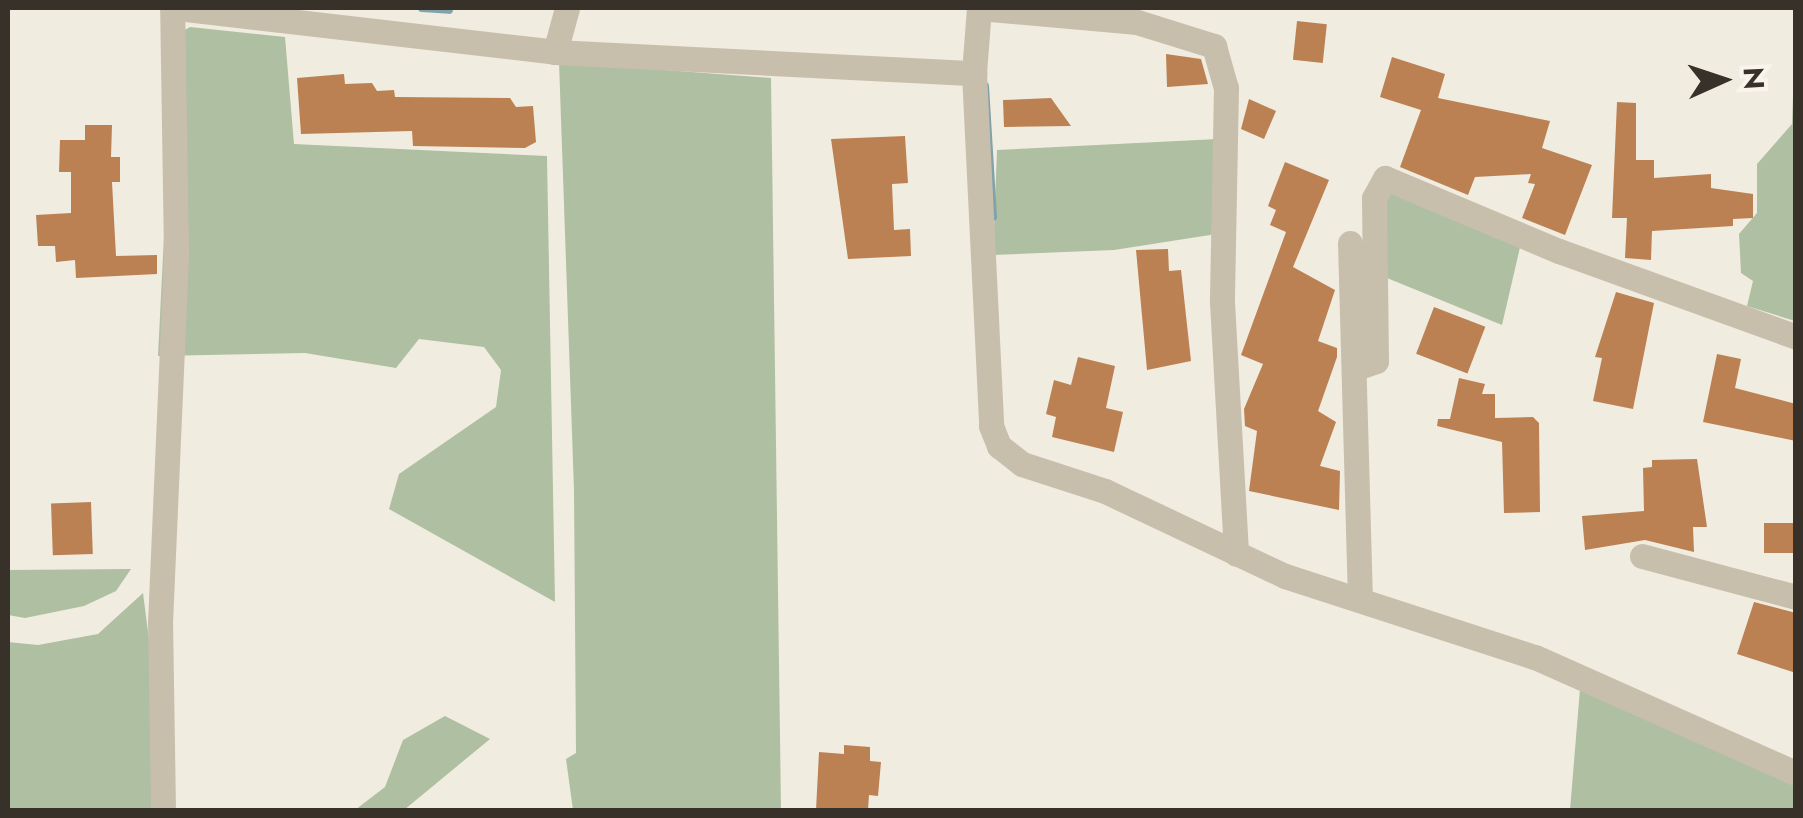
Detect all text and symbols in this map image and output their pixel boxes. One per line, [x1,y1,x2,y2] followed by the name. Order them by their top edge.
[1673,30,1773,130] north arrow
[1732,66,1775,91] text: N

